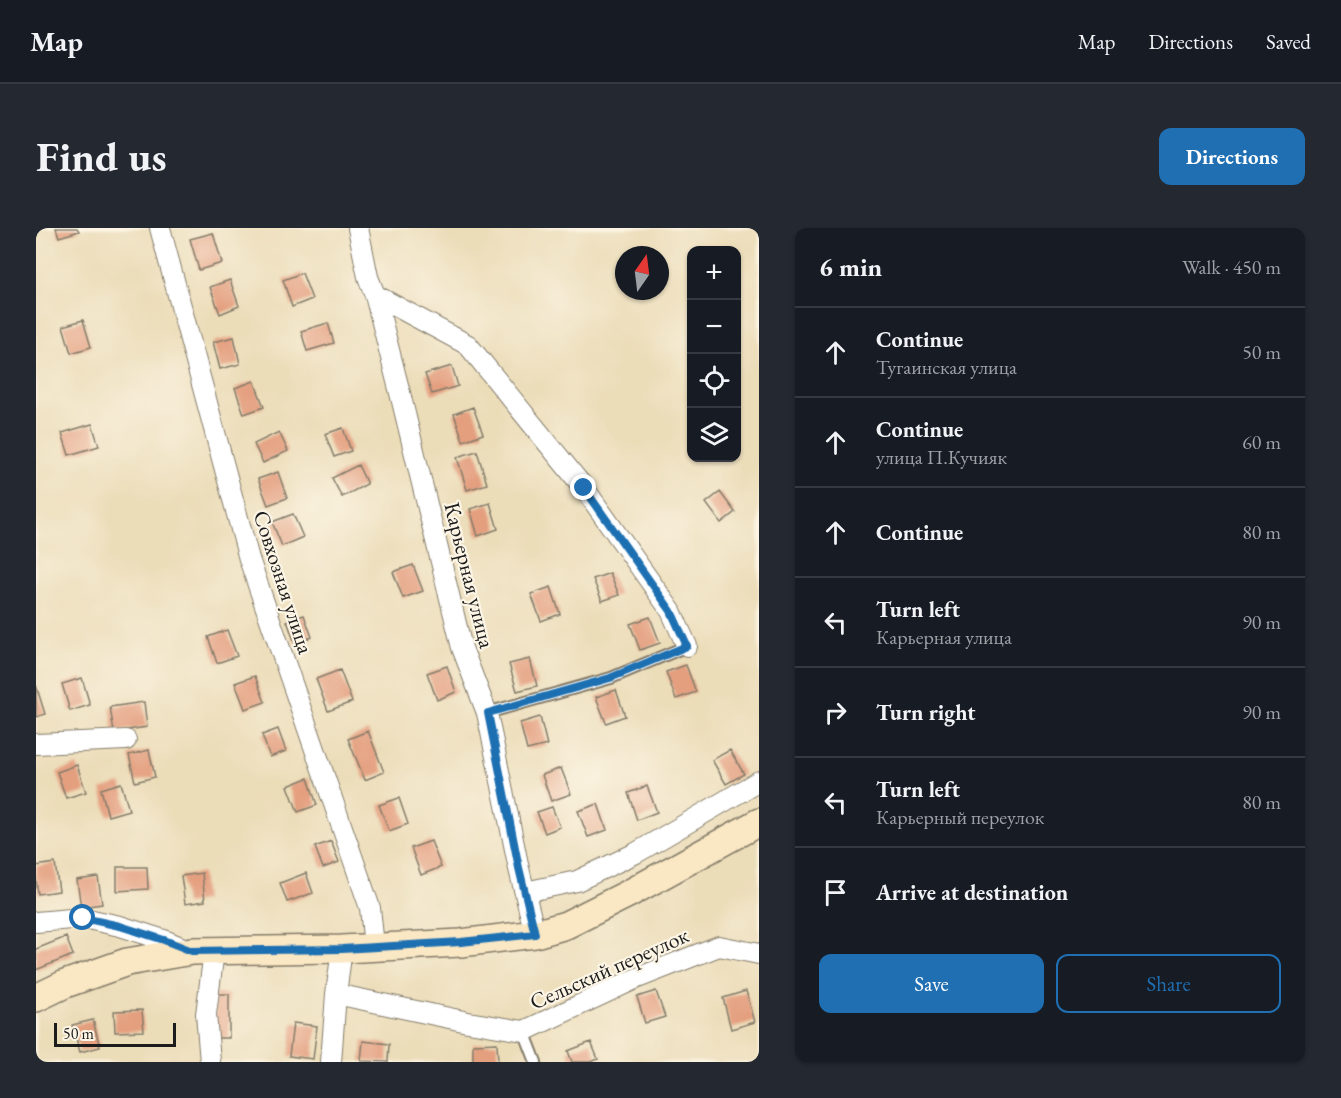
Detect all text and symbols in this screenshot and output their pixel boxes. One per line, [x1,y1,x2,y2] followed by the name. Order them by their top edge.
[30,23,83,59] text: Map
[1078,28,1115,55] text: Map
[1148,28,1233,55] text: Directions
[1266,28,1311,55] text: Saved
[1159,128,1305,185] button: Directions
[36,129,167,184] text: Find us
[615,246,669,300] north arrow
[687,246,741,462] map controls
[687,246,741,300] button: +
[819,250,882,284] text: 6 min
[1182,254,1281,280] text: Walk · 450 m
[687,300,741,354] button: −
[876,325,963,354] text: Continue
[819,336,852,369] icon: ahead
[1242,339,1281,365] text: 50 m
[687,354,741,408] button: locate
[876,354,1017,380] text: Тугаинская улица
[687,408,741,462] button: layers
[876,415,963,444] text: Continue
[819,426,852,459] icon: ahead
[1242,429,1281,455] text: 60 m
[876,444,1007,470] text: улица П.Кучияк
[570,474,596,500] route end
[437,499,502,651] street label: Карьерная улица
[247,507,320,658] street label: Совхозная улица
[819,516,852,549] icon: ahead
[876,518,963,547] text: Continue
[1242,519,1281,545] text: 80 m
[876,595,960,624] text: Turn left
[819,606,852,639] icon: left
[1242,609,1281,635] text: 90 m
[876,624,1012,650] text: Карьерная улица
[819,696,852,729] icon: right
[876,698,975,727] text: Turn right
[1242,699,1281,725] text: 90 m
[876,775,960,804] text: Turn left
[819,786,852,819] icon: left
[1242,789,1281,815] text: 80 m
[876,804,1044,830] text: Карьерный переулок
[819,876,852,909] icon: arrive
[876,878,1068,907] text: Arrive at destination
[69,904,95,930] route start
[525,920,694,1017] street label: Сельский переулок
[819,954,1044,1013] button: Save
[1056,954,1281,1013] button: Share
[54,1020,176,1048] scale bar
[63,1023,94,1044] text: 50 m

